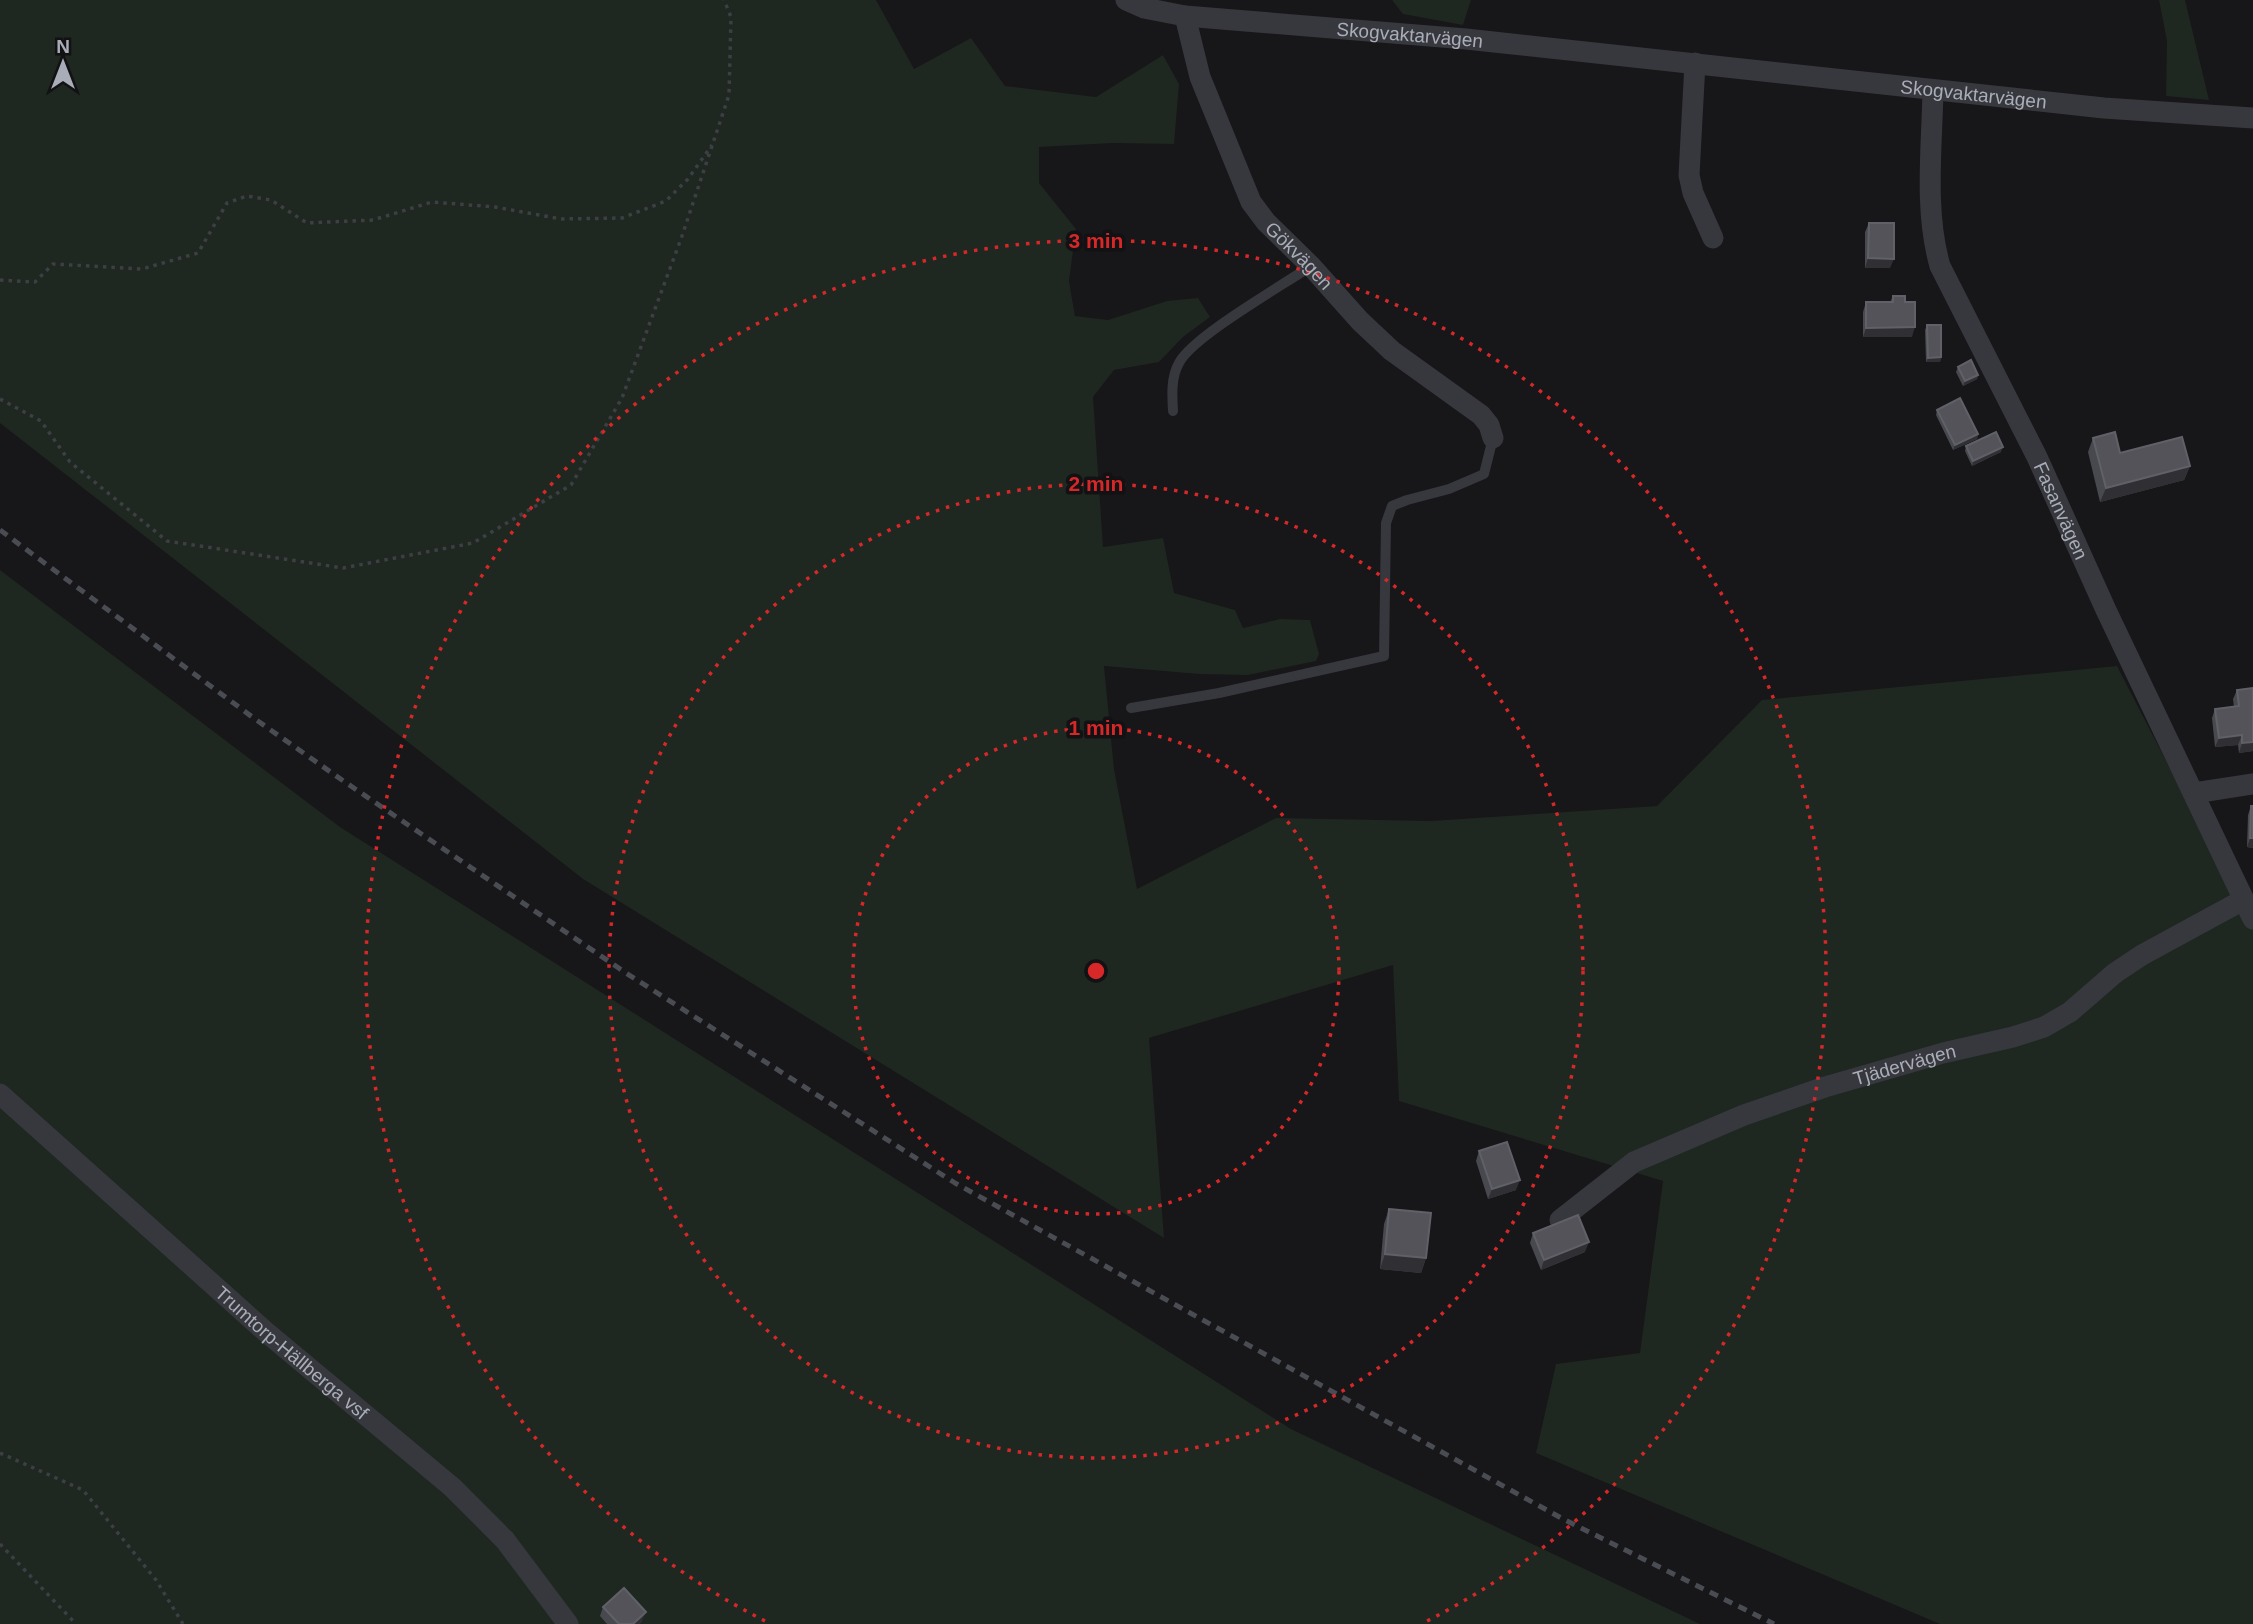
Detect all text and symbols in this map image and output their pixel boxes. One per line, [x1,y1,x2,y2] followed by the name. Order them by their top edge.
[1336,18,1484,51] street label: Skogvaktarvägen
[28,28,98,98] north arrow
[56,36,70,57] text: N
[1899,76,2048,112] street label: Skogvaktarvägen
[1261,217,1337,294] street label: Gökvägen
[1069,229,1123,252] text: 3 min
[2030,459,2092,563] street label: Fasanvägen
[1069,472,1123,495] text: 2 min
[1069,716,1123,739] text: 1 min
[1084,959,1108,983] centre of rings
[1851,1040,1958,1089] street label: Tjädervägen
[211,1282,373,1424] street label: Trumtorp-Hällberga vsf

